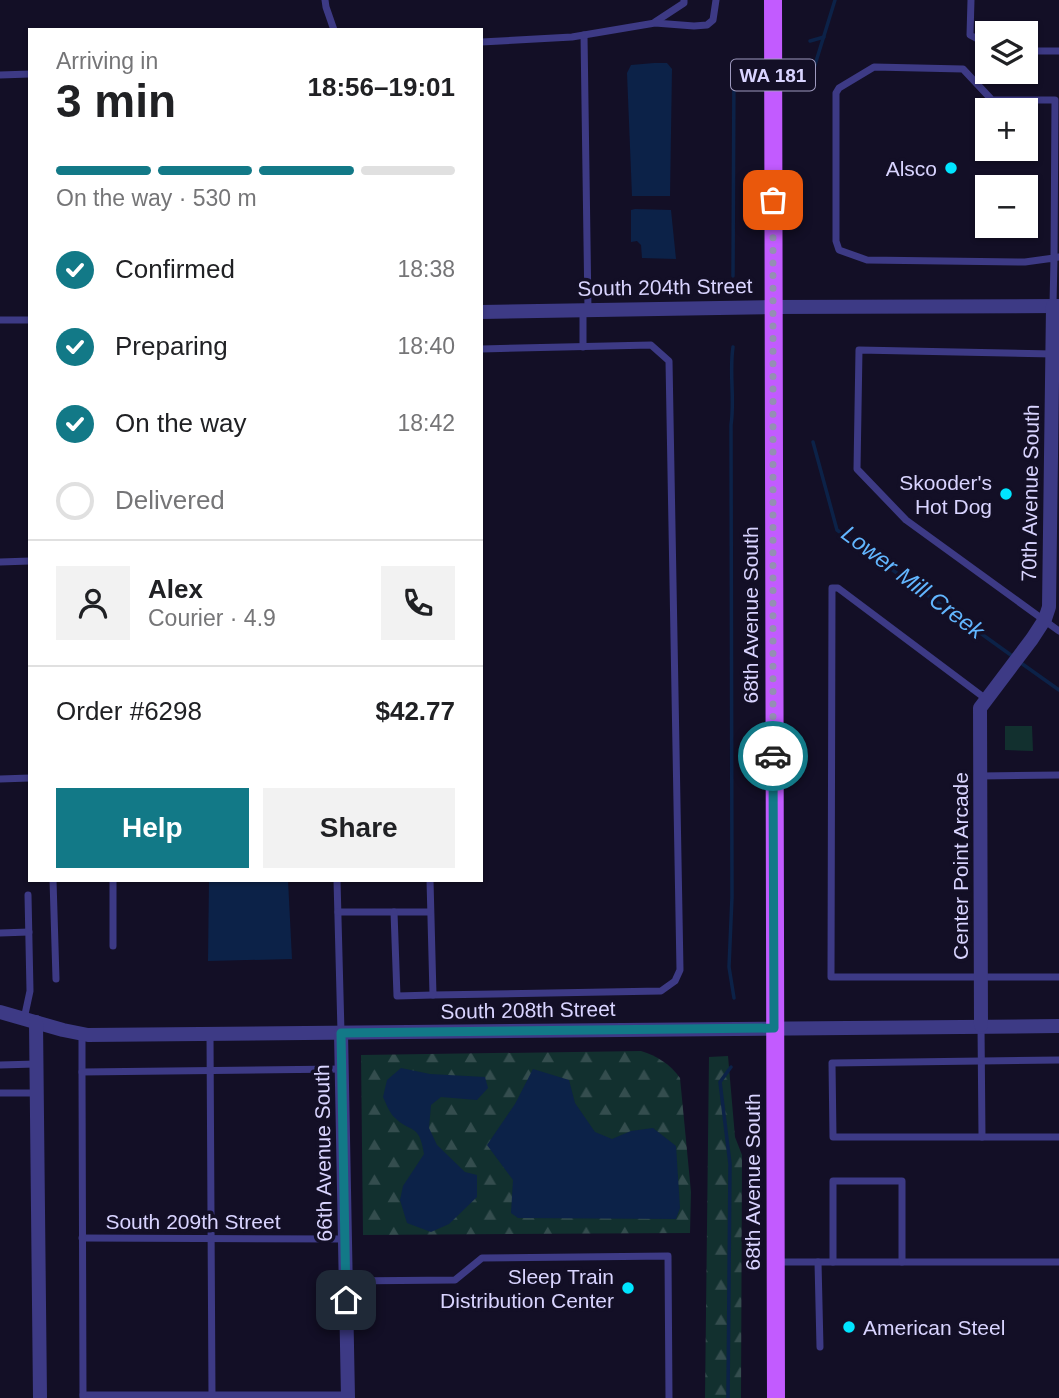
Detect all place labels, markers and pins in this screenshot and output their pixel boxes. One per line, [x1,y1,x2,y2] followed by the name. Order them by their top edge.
[886,157,937,180] place label: Alsco
[943,160,959,176] marker: Alsco
[743,170,803,230] pin
[899,471,992,518] place label: Skooder's Hot Dog
[998,486,1014,502] marker: Skooder's Hot Dog
[440,1265,614,1312] place label: Sleep Train Distribution Center
[316,1270,376,1330] pin
[620,1280,636,1296] marker: Sleep Train Distribution Center
[863,1316,1005,1339] place label: American Steel
[841,1319,857,1335] marker: American Steel

